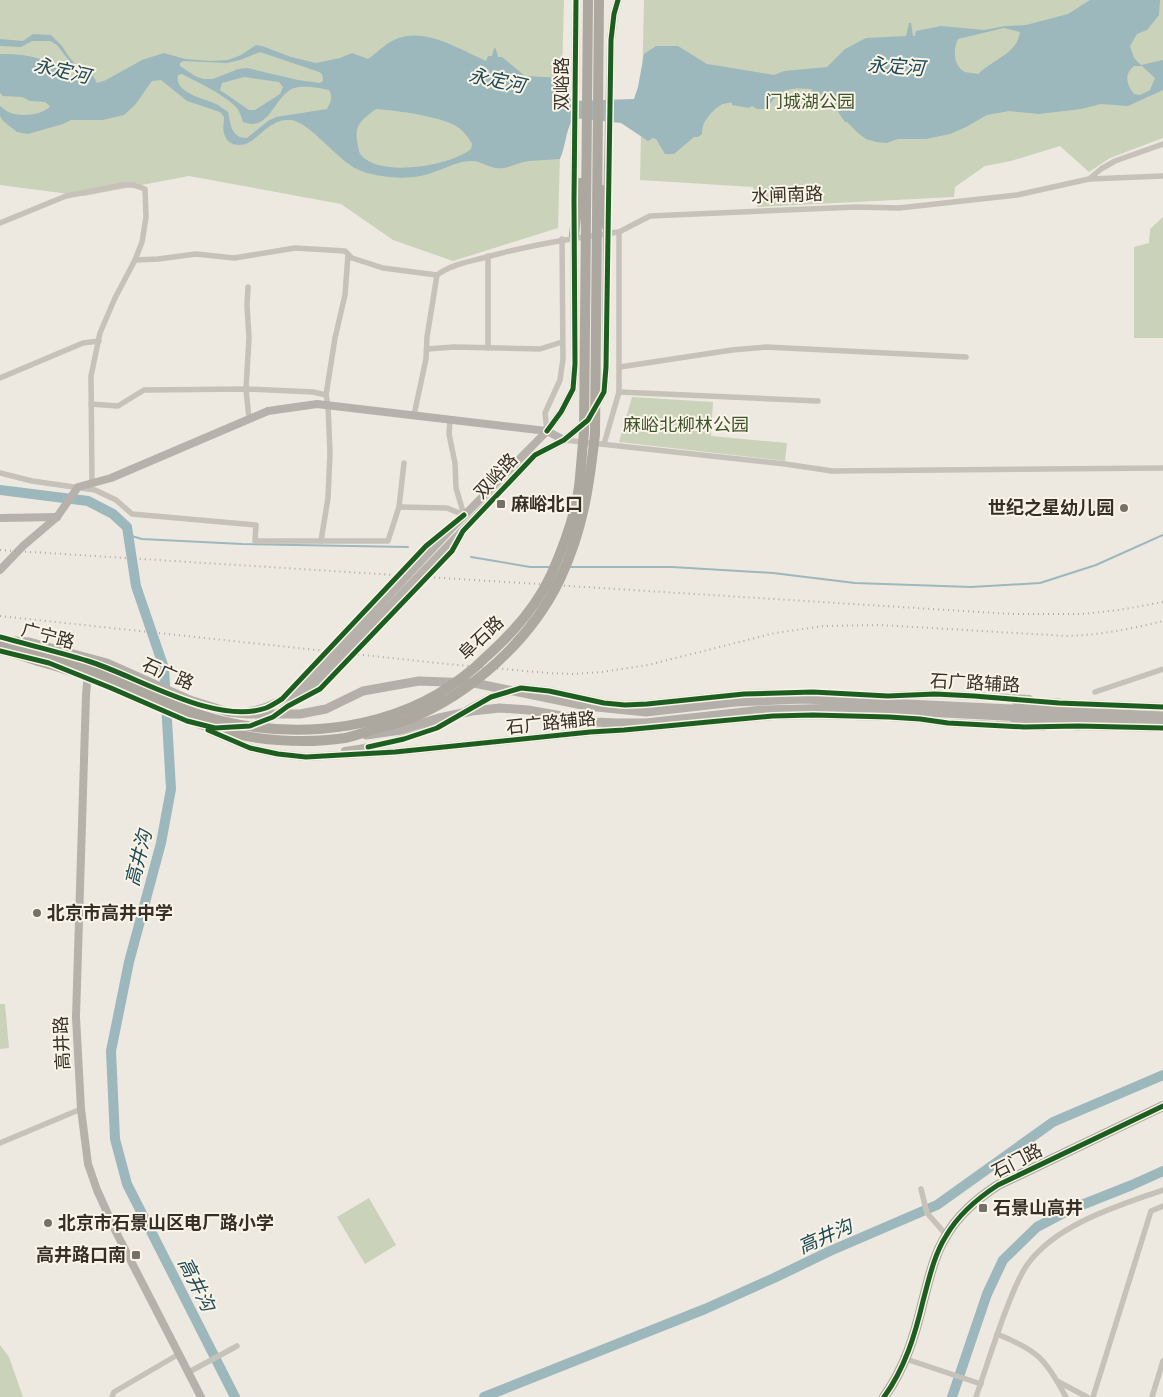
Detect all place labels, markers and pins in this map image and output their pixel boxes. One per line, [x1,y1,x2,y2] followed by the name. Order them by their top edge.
[511,494,583,517] place label: 麻峪北口
[988,497,1114,521] place label: 世纪之星幼儿园
[495,498,507,510] marker: 麻峪北口
[1118,502,1130,514] marker: 世纪之星幼儿园
[47,903,173,926] place label: 北京市高井中学
[31,907,43,919] marker: 北京市高井中学
[993,1198,1083,1221] place label: 石景山高井
[977,1202,989,1214] marker: 石景山高井
[58,1213,274,1236] place label: 北京市石景山区电厂路小学
[42,1217,54,1229] marker: 北京市石景山区电厂路小学
[36,1245,126,1268] place label: 高井路口南
[130,1249,142,1261] marker: 高井路口南

